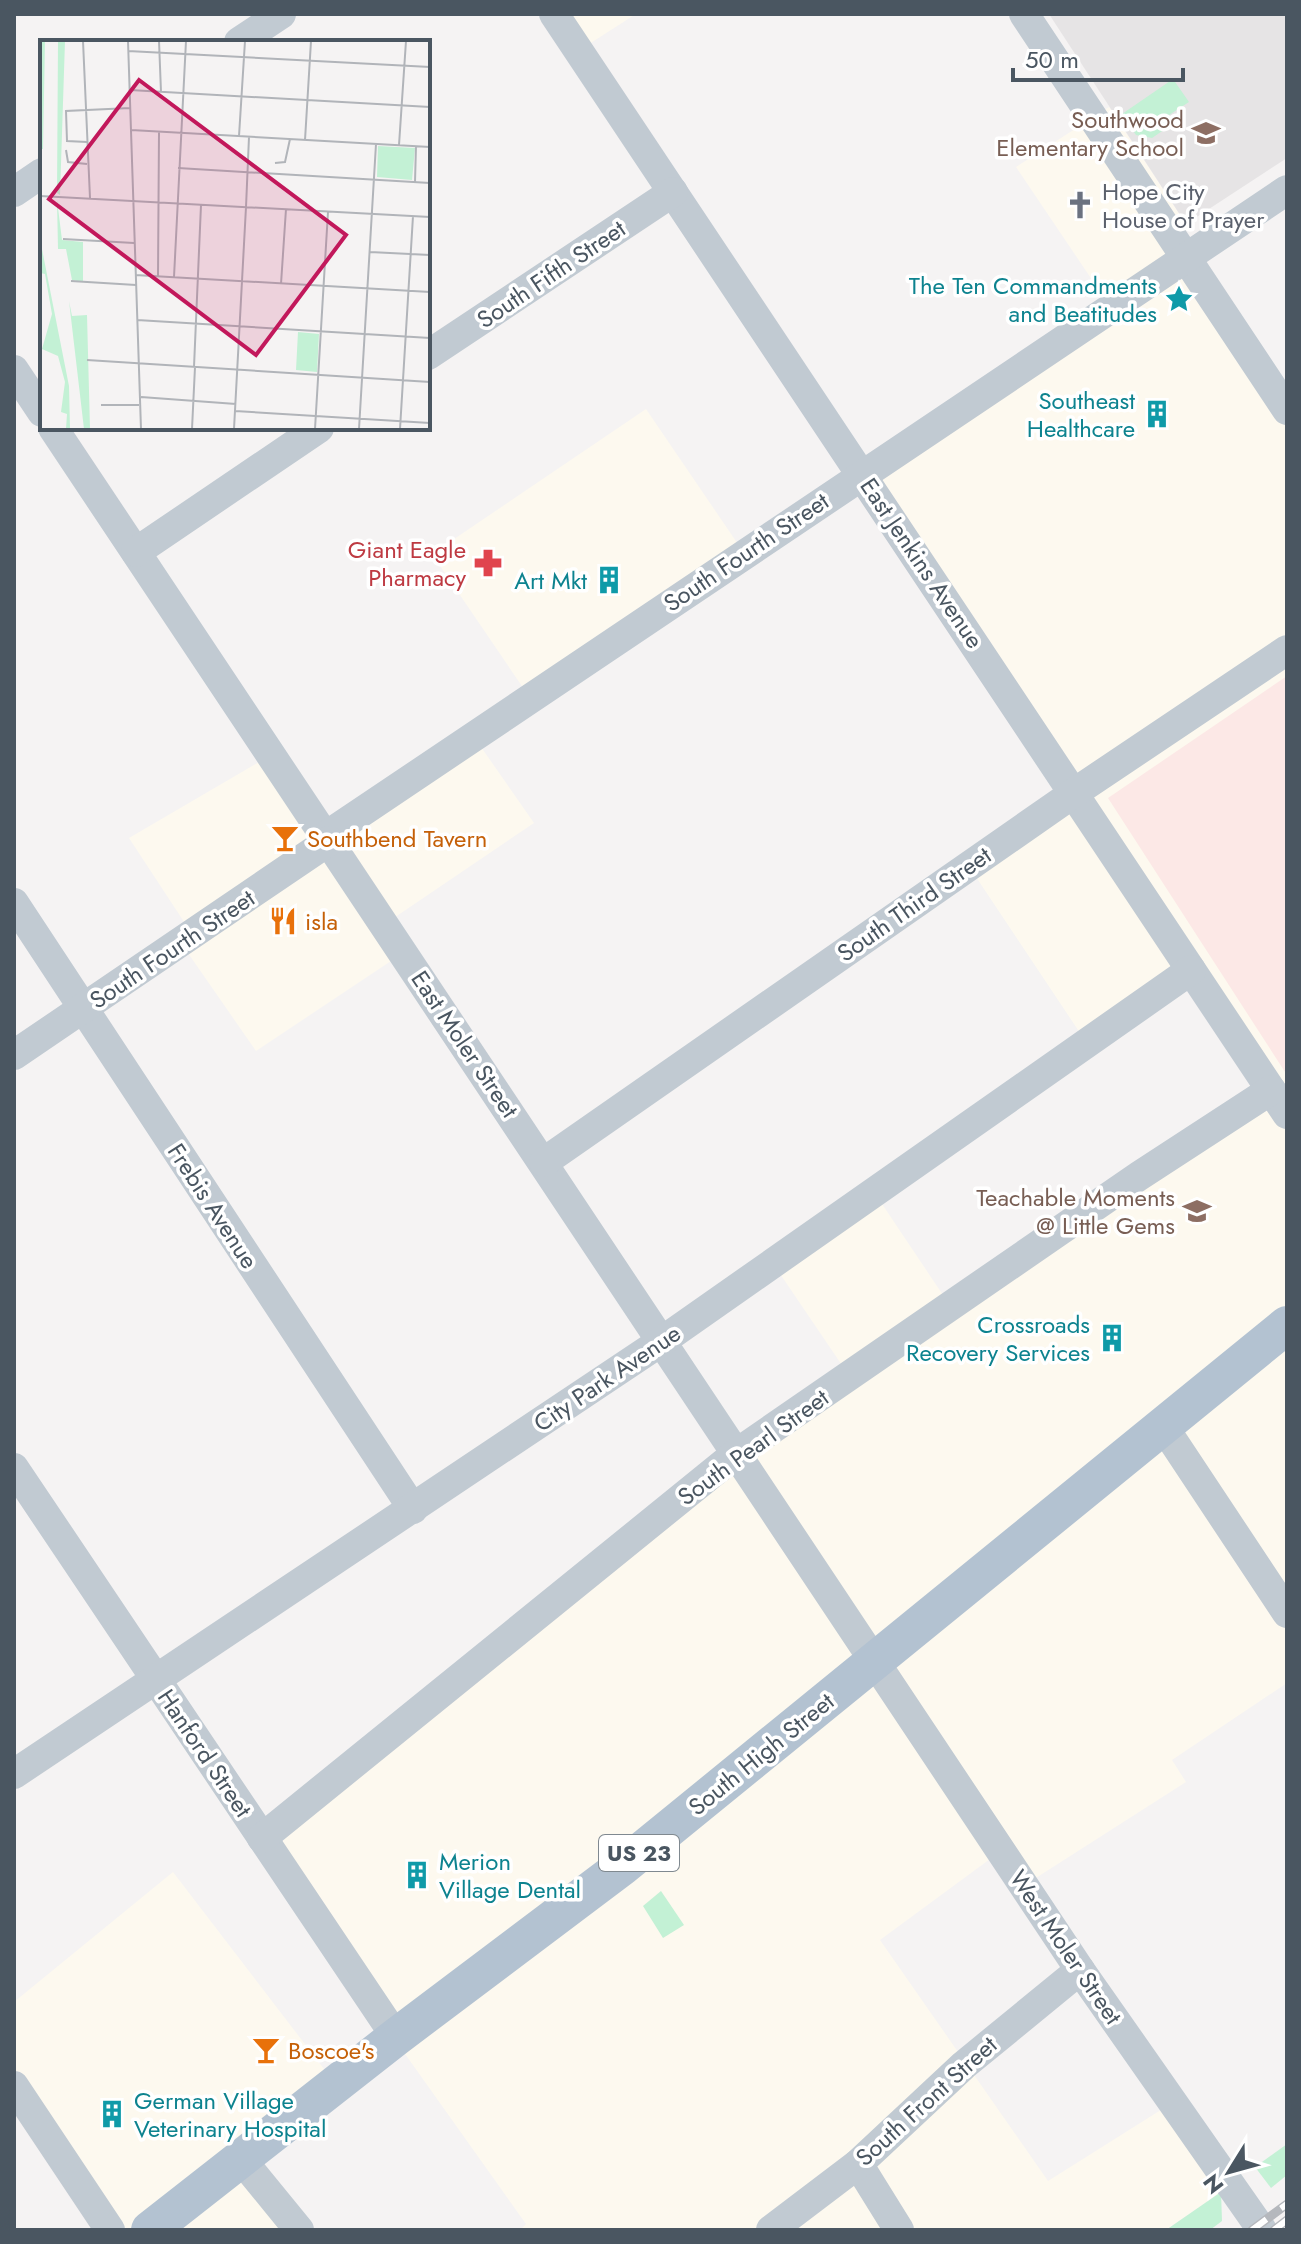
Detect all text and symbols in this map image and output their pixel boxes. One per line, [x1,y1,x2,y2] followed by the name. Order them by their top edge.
[1013,32,1183,82] scale bar
[40,40,430,430] inset map
[1025,42,1079,77] text: 50 m
[996,102,1184,165] place label: Southwood Elementary School
[1191,118,1221,148] school or university icon: Southwood Elementary School
[1102,174,1265,237] place label: Hope City House of Prayer
[1065,190,1095,220] church icon: Hope City House of Prayer
[470,211,632,337] street label: South Fifth Street
[909,268,1157,331] place label: The Ten Commandments and Beatitudes
[1164,284,1194,314] place icon: The Ten Commandments and Beatitudes
[1027,383,1135,446] place label: Southeast Healthcare
[1142,399,1172,429] building icon: Southeast Healthcare
[852,471,992,655] street label: East Jenkins Avenue
[656,484,836,620] street label: South Fourth Street
[348,532,466,595] place label: Giant Eagle Pharmacy
[473,548,503,578] pharmacy icon: Giant Eagle Pharmacy
[514,563,587,598] place label: Art Mkt
[594,565,624,595] building icon: Art Mkt
[307,821,487,856] place label: Southbend Tavern
[270,823,300,853] bar icon: Southbend Tavern
[830,838,998,970] street label: South Third Street
[82,881,262,1017] street label: South Fourth Street
[305,904,338,939] place label: isla
[268,906,298,936] restaurant icon: isla
[403,964,527,1125] street label: East Moler Street
[159,1136,267,1276] street label: Frebis Avenue
[976,1180,1175,1243] place label: Teachable Moments @ Little Gems
[1182,1196,1212,1226] school or university icon: Teachable Moments @ Little Gems
[906,1307,1090,1370] place label: Crossroads Recovery Services
[526,1316,688,1440] street label: City Park Avenue
[1097,1323,1127,1353] building icon: Crossroads Recovery Services
[670,1380,836,1514] street label: South Pearl Street
[149,1682,261,1824] street label: Hanford Street
[681,1684,842,1824] street label: South High Street
[599,1835,679,1871] road number: US 23
[439,1844,581,1907] place label: Merion Village Dental
[402,1860,432,1890] building icon: Merion Village Dental
[1001,1863,1131,2032] street label: West Moler Street
[848,2028,1005,2174] street label: South Front Street
[288,2033,375,2068] place label: Boscoe's
[251,2035,281,2065] bar icon: Boscoe's
[134,2083,326,2146] place label: German Village Veterinary Hospital
[97,2099,127,2129] building icon: German Village Veterinary Hospital
[1189,2132,1269,2212] north arrow
[1195,2167,1231,2201] text: N

